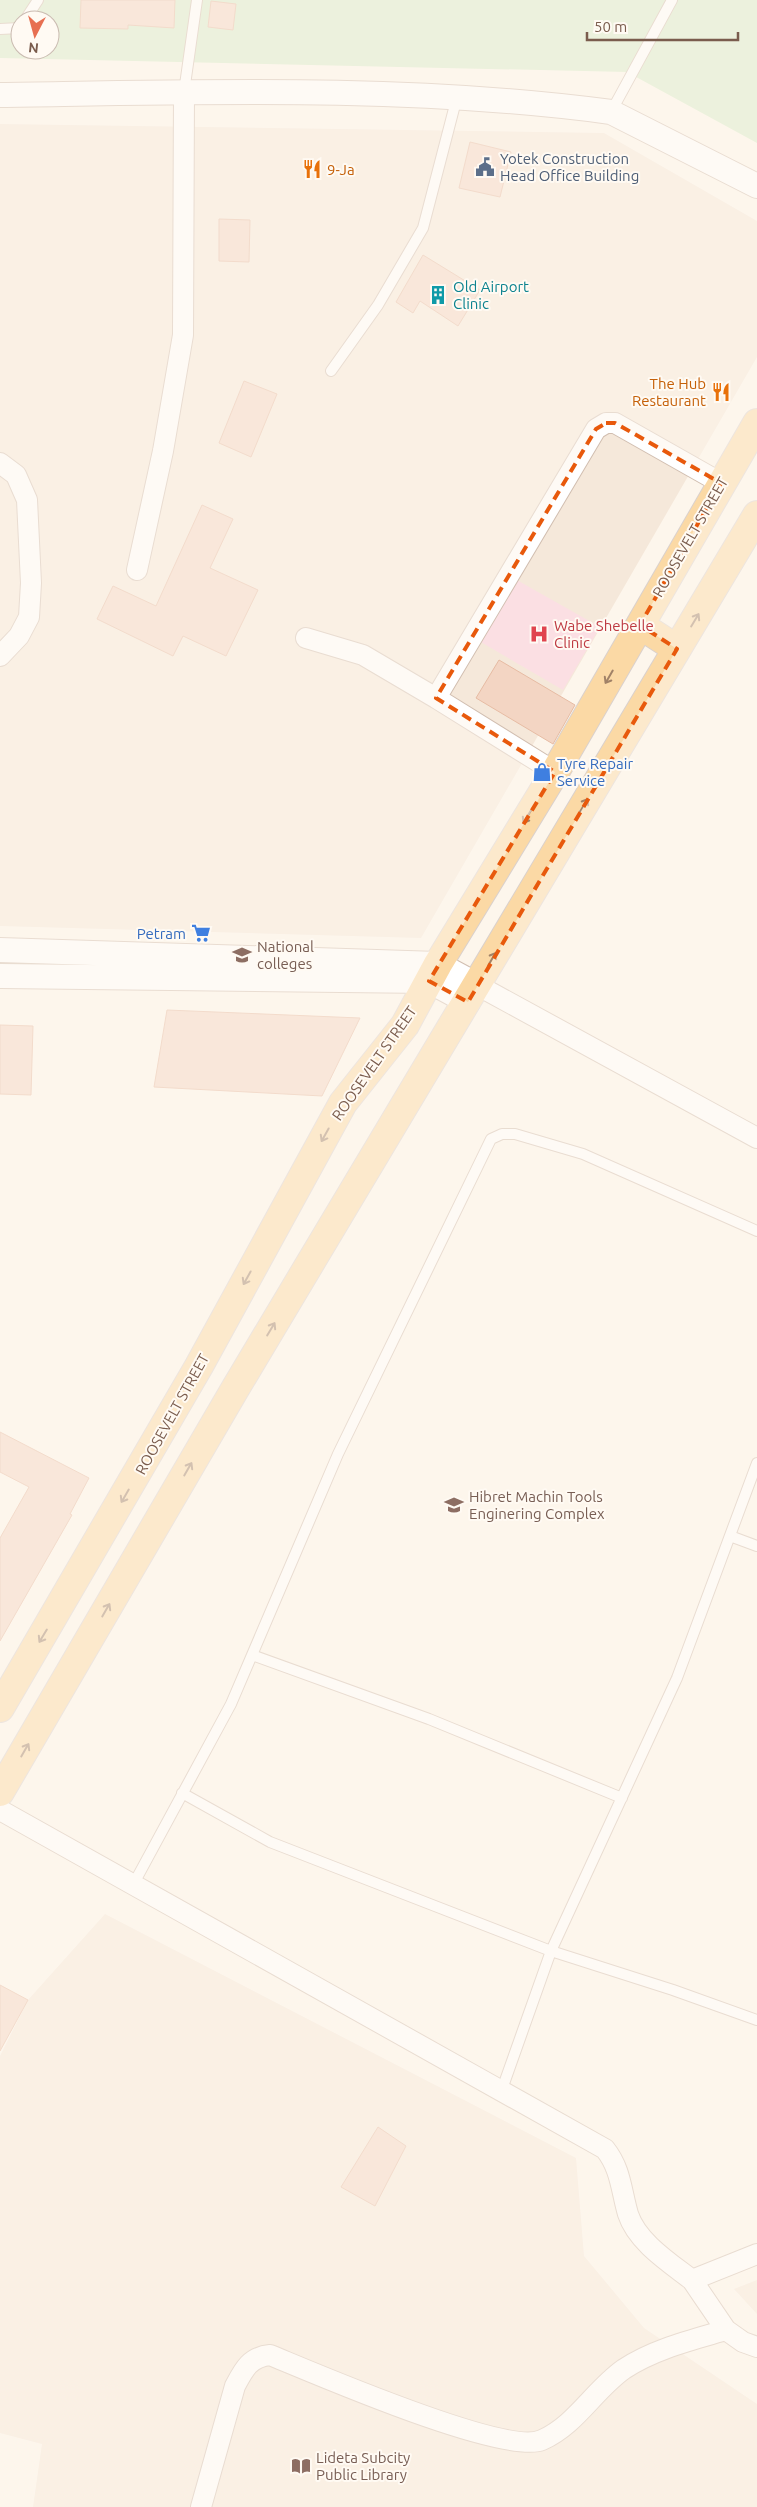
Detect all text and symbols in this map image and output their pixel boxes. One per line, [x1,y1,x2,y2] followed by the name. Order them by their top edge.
[10,10,60,60] north arrow
[587,10,738,42] scale bar
[594,18,627,35] text: 50 m
[28,39,40,56] text: N
[500,150,639,184] place label: Yotek Construction Head Office Building
[474,156,496,178] public building icon: Yotek Construction Head Office Building
[301,158,323,180] restaurant icon: 9-Ja
[327,161,355,178] place label: 9-Ja
[453,278,529,312] place label: Old Airport Clinic
[427,284,449,306] building icon: Old Airport Clinic
[632,375,706,409] place label: The Hub Restaurant
[710,381,732,403] restaurant icon: The Hub Restaurant
[649,474,732,600] street label: ROOSEVELT STREET
[690,614,700,628] one-way arrow
[554,617,654,651] place label: Wabe Shebelle Clinic
[528,623,550,645] hospital icon: Wabe Shebelle Clinic
[604,670,614,684] one-way arrow
[557,755,633,789] place label: Tyre Repair Service
[531,761,553,783] shop icon: Tyre Repair Service
[580,798,590,812] one-way arrow
[522,810,532,824] one-way arrow
[190,922,212,944] supermarket icon: Petram
[137,925,186,942] place label: Petram
[257,938,314,972] place label: National colleges
[231,944,253,966] school or university icon: National colleges
[487,952,497,967] one-way arrow
[328,1002,420,1123] street label: ROOSEVELT STREET
[320,1128,330,1142] one-way arrow
[242,1270,251,1285] one-way arrow
[266,1323,276,1337] one-way arrow
[132,1350,213,1477] street label: ROOSEVELT STREET
[183,1462,193,1477] one-way arrow
[469,1488,605,1522] place label: Hibret Machin Tools Enginering Complex
[120,1489,130,1504] one-way arrow
[443,1494,465,1516] school or university icon: Hibret Machin Tools Enginering Complex
[102,1603,112,1617] one-way arrow
[37,1629,47,1643] one-way arrow
[20,1743,30,1758] one-way arrow
[316,2449,410,2483] place label: Lideta Subcity Public Library
[290,2455,312,2477] library icon: Lideta Subcity Public Library

